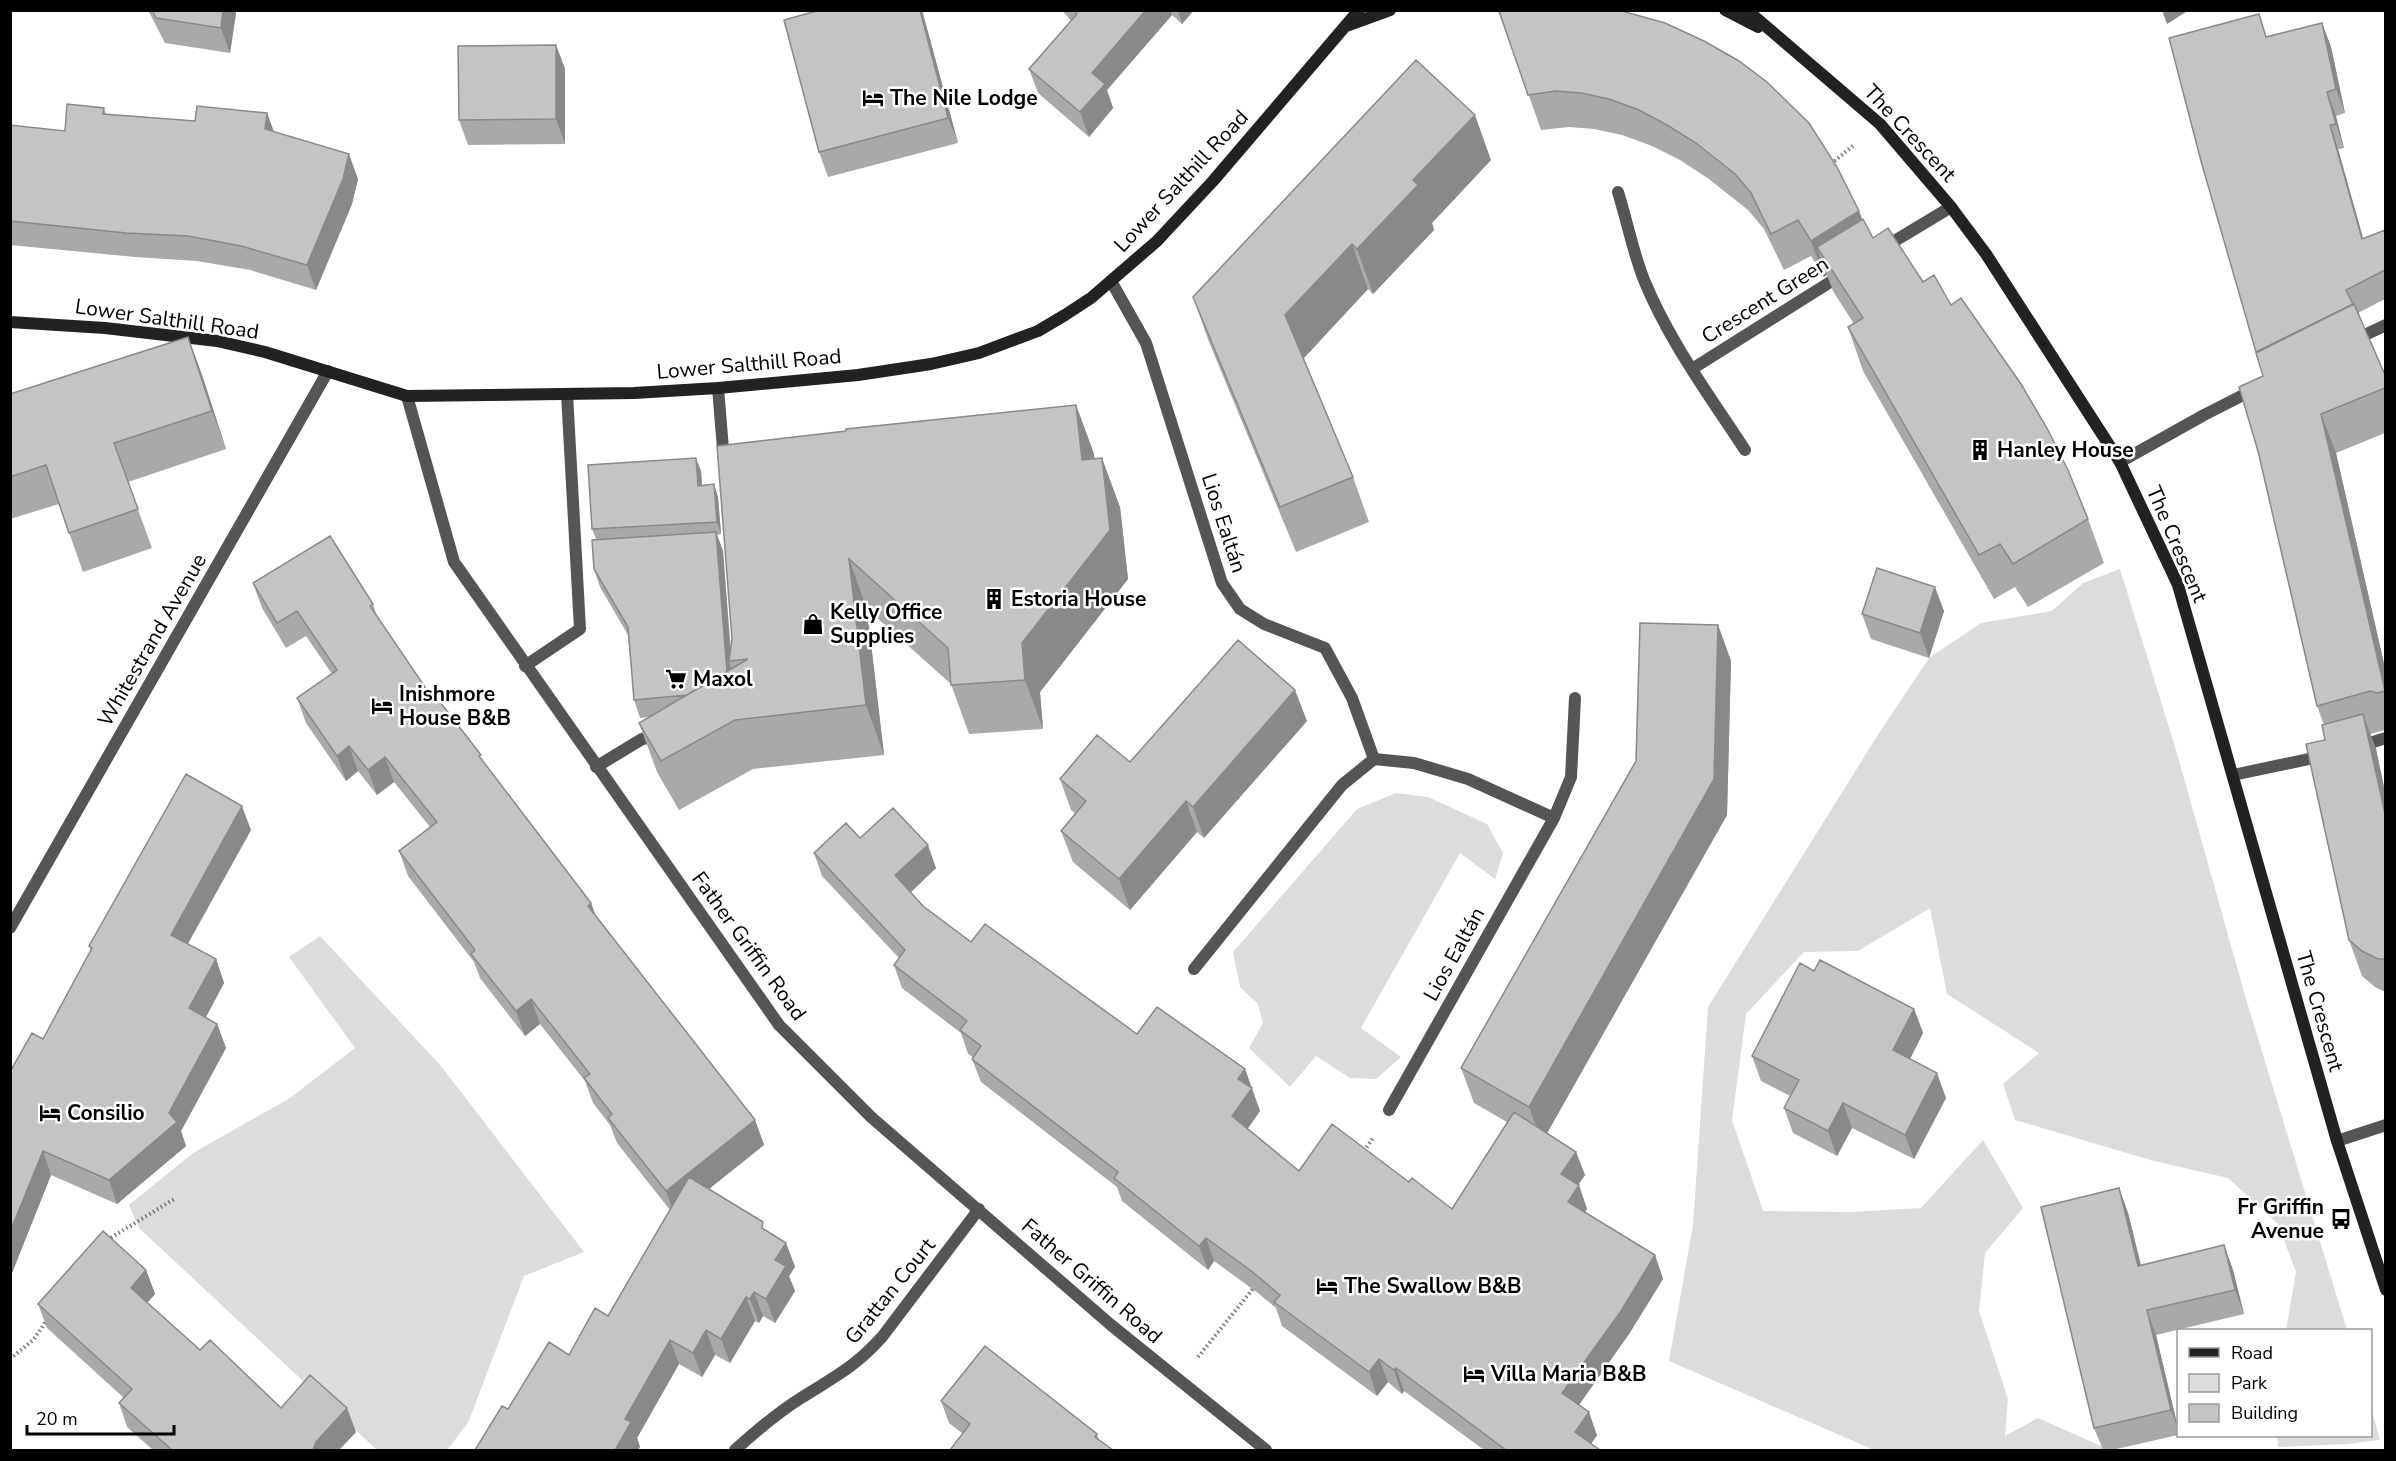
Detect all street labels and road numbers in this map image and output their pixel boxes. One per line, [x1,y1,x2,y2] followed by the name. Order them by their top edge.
[1858,78,1963,188] street label: The Crescent
[1108,104,1254,258] street label: Lower Salthill Road
[1696,250,1834,350] street label: Crescent Green
[73,292,261,346] street label: Lower Salthill Road
[655,342,843,386] street label: Lower Salthill Road
[1195,470,1253,576] street label: Lios Ealtán
[2140,482,2214,607] street label: The Crescent
[91,548,213,732] street label: Whitestrand Avenue
[685,866,813,1026] street label: Father Griffin Road
[1417,902,1491,1006] street label: Lios Ealtán
[2289,948,2351,1075] street label: The Crescent
[1016,1212,1168,1350] street label: Father Griffin Road
[839,1232,942,1350] street label: Grattan Court

